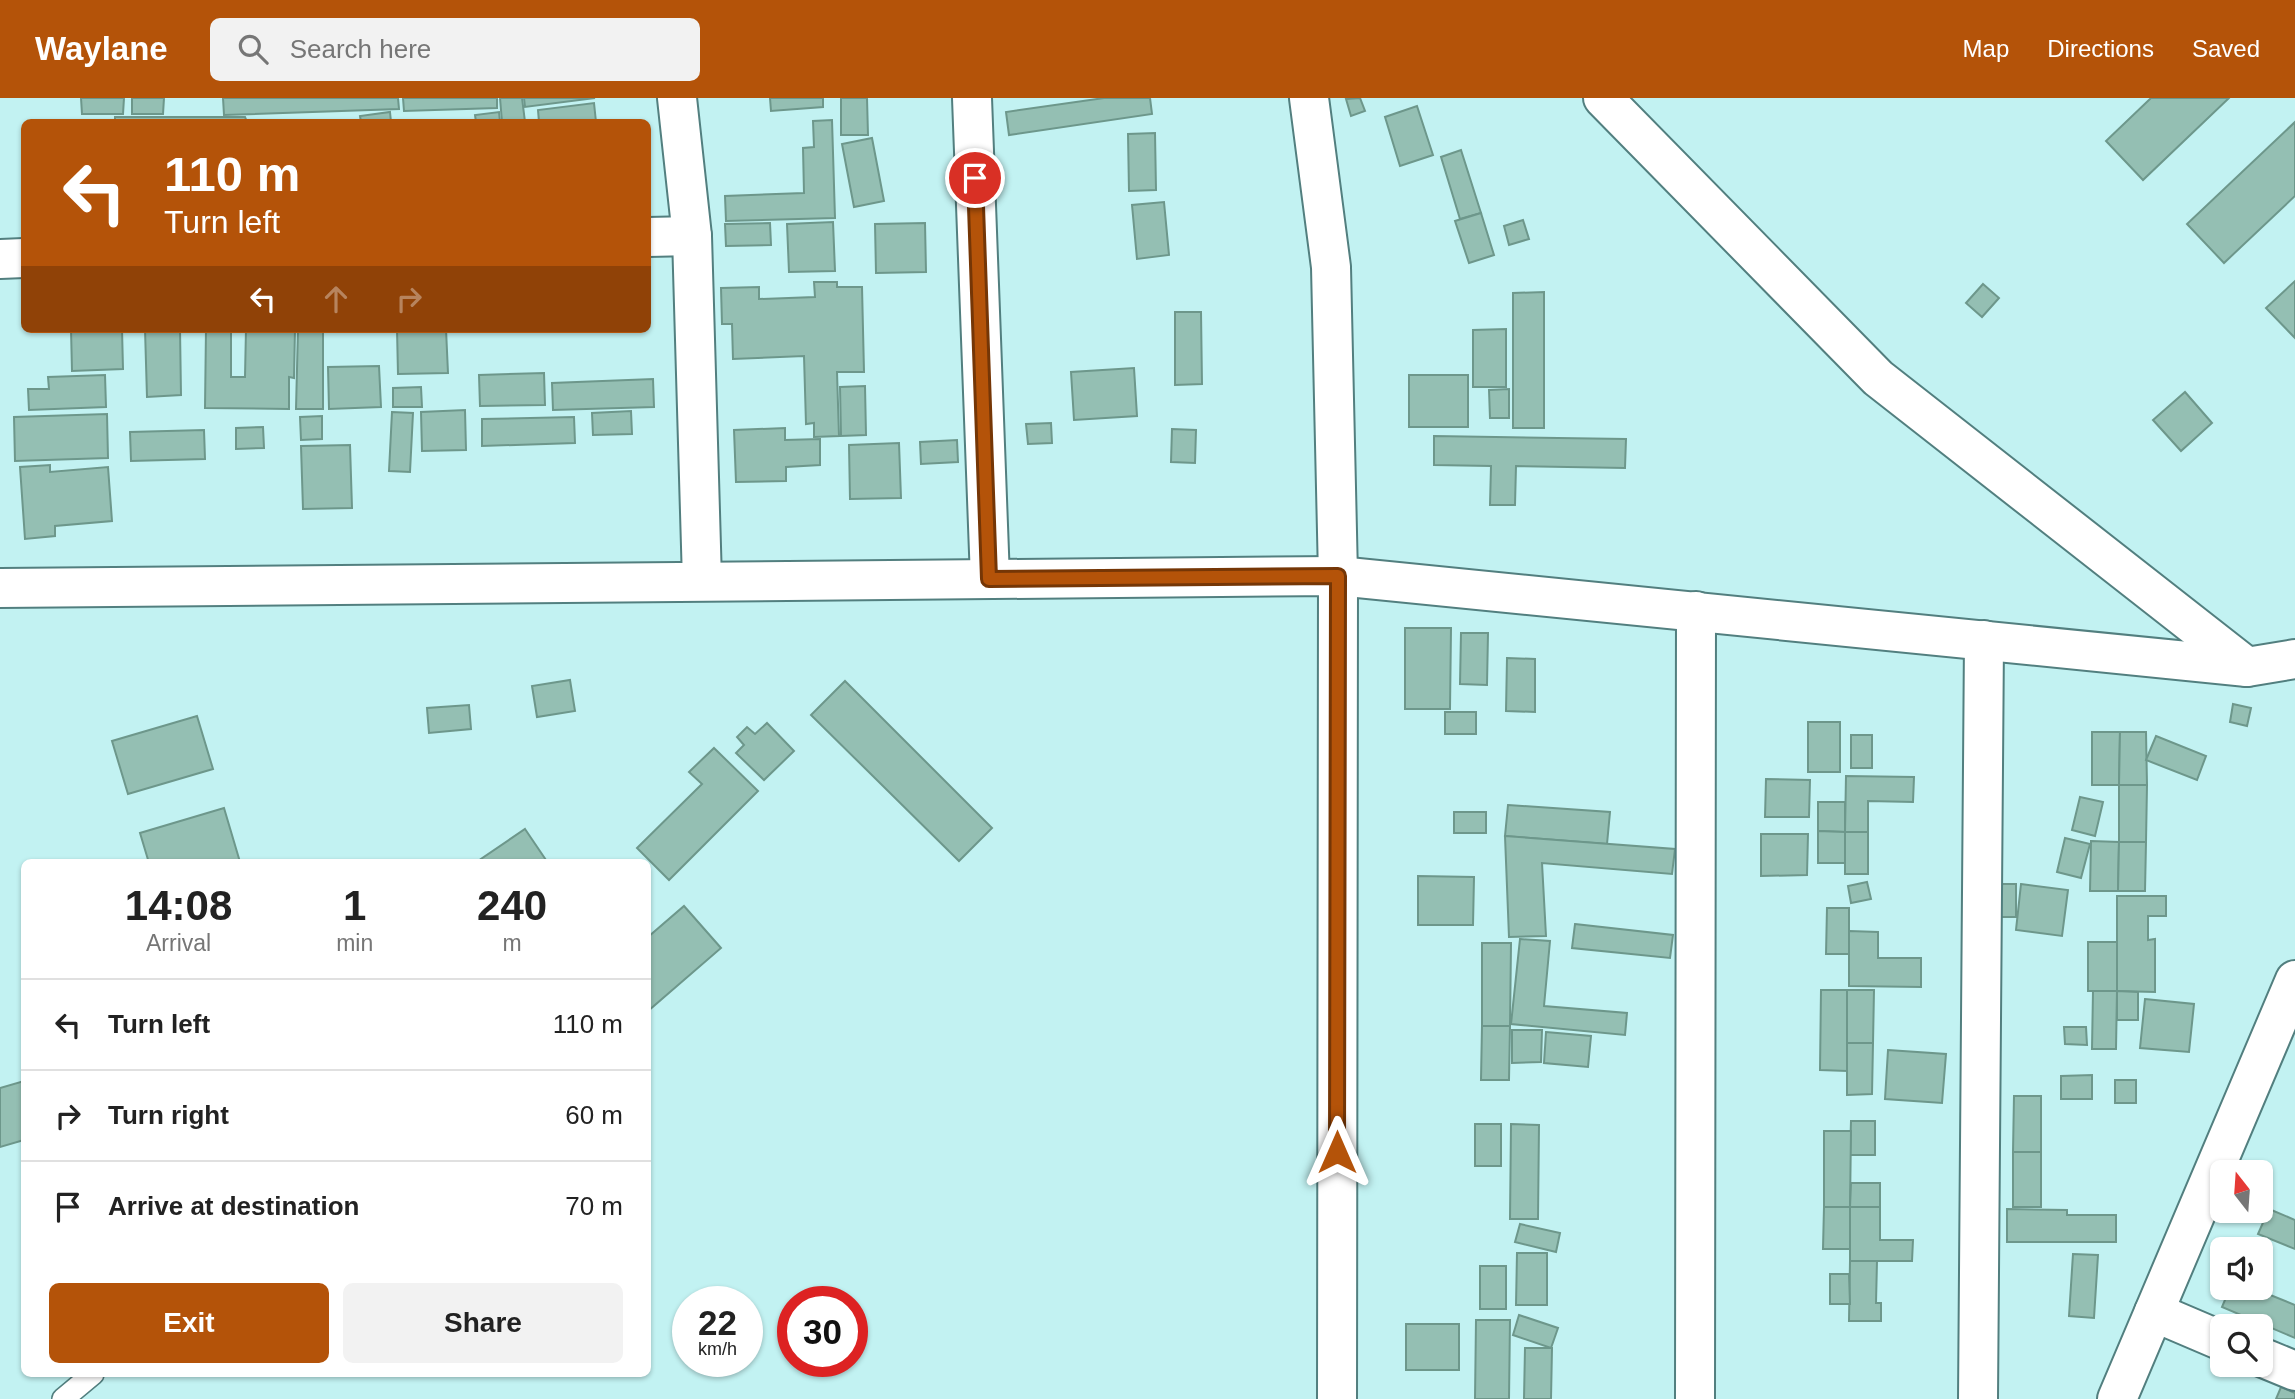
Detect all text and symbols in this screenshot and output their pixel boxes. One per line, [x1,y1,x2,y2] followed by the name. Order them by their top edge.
[210,18,700,81] search box
[35,30,168,67] text: Waylane
[234,30,272,68] icon: search
[290,34,431,64] text: Search here
[1963,35,2009,62] text: Map
[2047,35,2154,62] text: Directions
[2192,35,2260,62] text: Saved
[49,147,140,238] icon: left
[164,147,300,201] text: 110 m
[945,148,1005,208] pin
[956,159,994,197] icon: arrive
[164,204,280,240] text: Turn left
[244,280,282,318] icon: left
[317,280,355,318] icon: ahead
[390,280,428,318] icon: right
[125,882,232,929] text: 14:08
[343,882,366,929] text: 1
[477,882,547,929] text: 240
[146,930,211,956] text: Arrival
[336,930,373,956] text: min
[503,930,522,956] text: m
[49,1006,87,1044] icon: left
[108,1009,210,1039] text: Turn left
[553,1009,623,1039] text: 110 m
[49,1097,87,1135] icon: right
[108,1100,229,1130] text: Turn right
[565,1100,623,1130] text: 60 m
[1300,1115,1374,1189] position arrow
[2210,1160,2273,1223] north arrow
[2210,1160,2273,1377] map controls
[49,1188,87,1226] icon: arrive
[108,1191,359,1221] text: Arrive at destination
[565,1191,623,1221] text: 70 m
[2210,1237,2273,1300] button: sound
[49,1283,329,1363] button: Exit
[343,1283,623,1363] button: Share
[777,1286,868,1377] speed limit sign: 30
[698,1303,737,1342] text: 22
[2210,1314,2273,1377] button: search
[698,1339,737,1359] text: km/h

